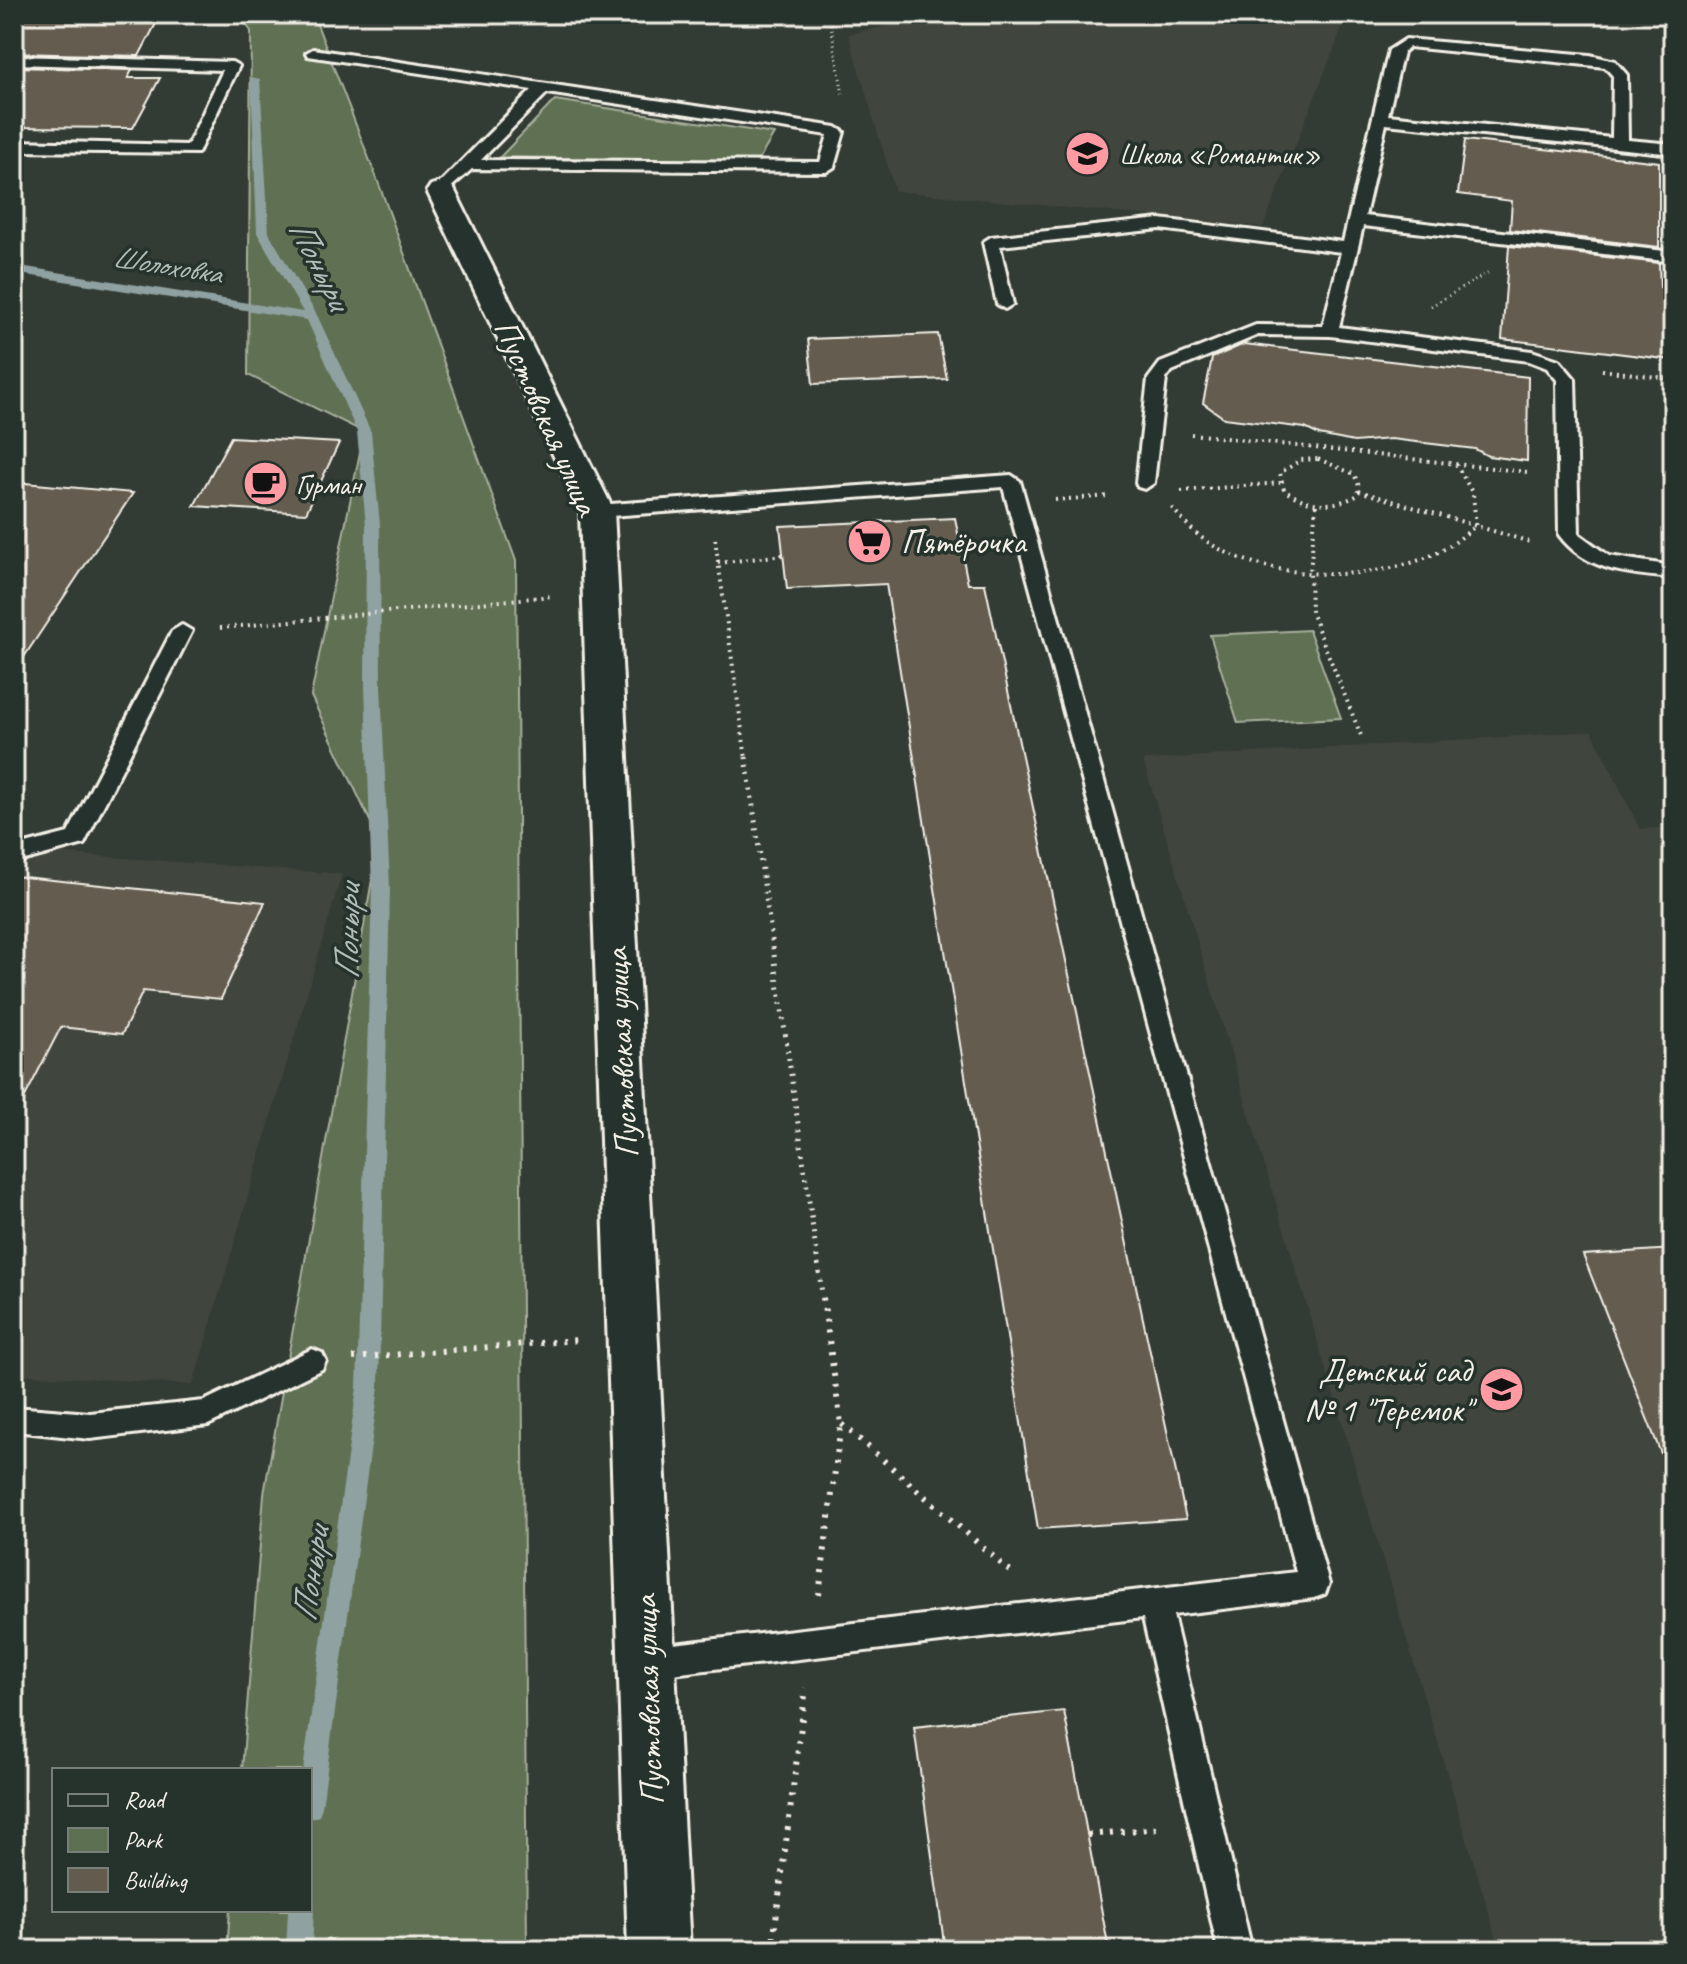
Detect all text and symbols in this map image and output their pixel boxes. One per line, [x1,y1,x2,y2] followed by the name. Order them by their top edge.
[1064,130,1112,178] school or university icon: Школа «Романтик»
[1119,137,1321,172] place label: Школа «Романтик»
[278,211,365,322] water label: Поныри
[110,238,227,293] water label: Шолоховка
[485,312,610,524] street label: Пустовская улица
[241,460,289,508] cafe icon: Гурман
[296,467,364,502] place label: Гурман
[846,517,894,565] supermarket icon: Пятёрочка
[901,520,1028,563] place label: Пятёрочка
[323,879,371,980] water label: Поныри
[594,945,648,1159] street label: Пустовская улица
[1304,1349,1478,1431] place label: Детский сад № 1 "Теремок"
[1478,1366,1526,1414] school or university icon: Детский сад № 1 "Теремок"
[281,1518,340,1624] water label: Поныри
[623,1592,673,1806] street label: Пустовская улица
[52,1768,312,1912] legend
[124,1785,168,1815] text: Road
[124,1825,164,1855] text: Park
[124,1865,189,1895] text: Building

